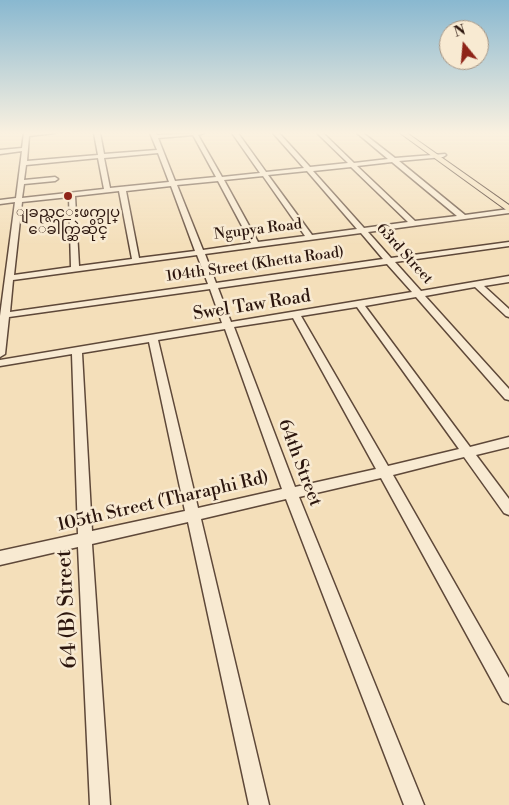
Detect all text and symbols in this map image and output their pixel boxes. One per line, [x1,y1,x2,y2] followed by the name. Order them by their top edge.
[439,20,489,70] north arrow
[452,21,468,42] text: N
[62,190,74,202] marker: ျခည္လင္းဖက္ထုပ္ ေခါက္ဆြဲဆိုင္
[16,204,120,239] place label: ျခည္လင္းဖက္ထုပ္ ေခါက္ဆြဲဆိုင္
[213,216,303,244] street label: Ngupya Road
[372,220,436,288] street label: 63rd Street
[165,244,345,286] street label: 104th Street (Khetta Road)
[192,286,312,326] street label: Swel Taw Road
[272,416,326,510] street label: 64th Street
[55,467,271,537] street label: 105th Street (Tharaphi Rd)
[52,549,84,669] street label: 64 (B) Street

